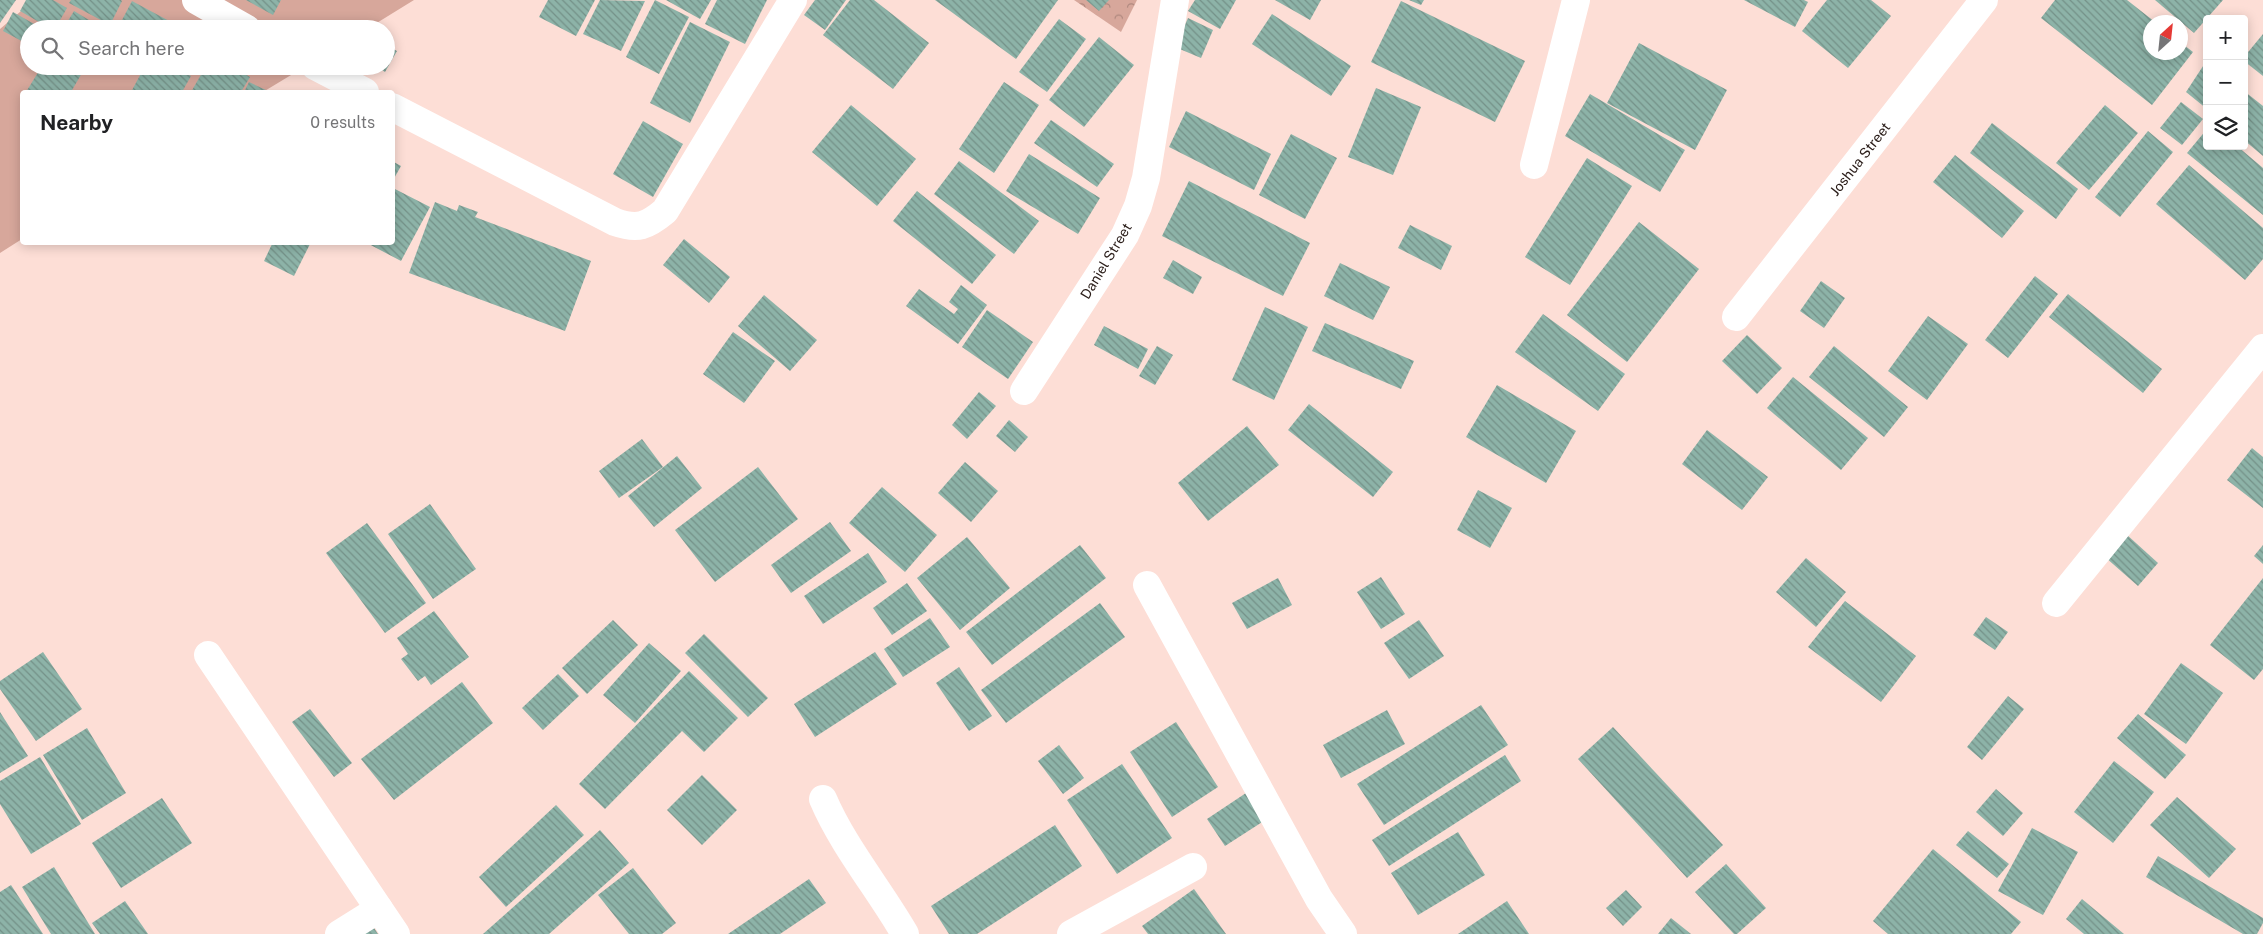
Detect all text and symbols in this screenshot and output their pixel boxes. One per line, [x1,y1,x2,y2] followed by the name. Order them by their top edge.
[2143,15,2188,60] north arrow
[2203,15,2248,150] map controls
[2203,15,2248,60] button: +
[20,20,395,75] search box
[38,34,66,62] icon: search
[78,37,185,59] text: Search here
[2203,60,2248,105] button: −
[2203,105,2248,150] button: layers
[40,110,113,135] text: Nearby
[310,113,375,132] text: 0 results
[1826,119,1894,199] street label: Joshua Street
[1077,220,1135,302] street label: Daniel Street

